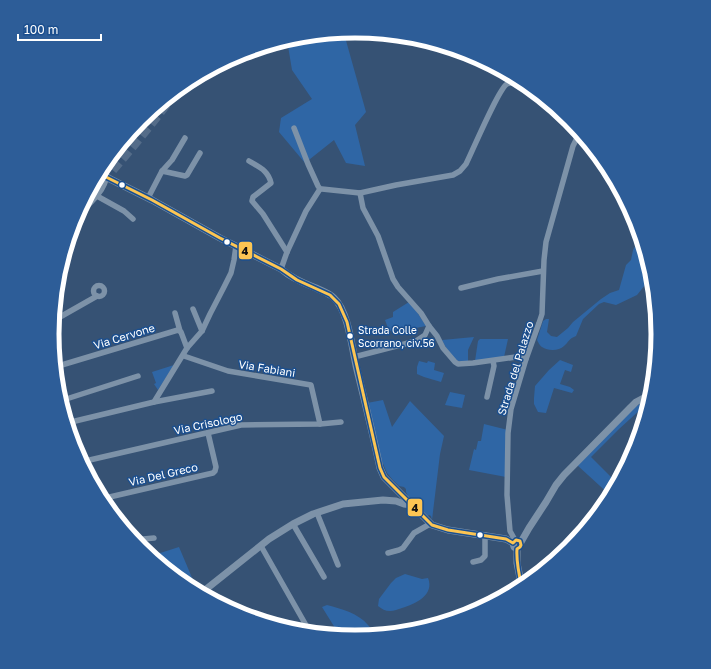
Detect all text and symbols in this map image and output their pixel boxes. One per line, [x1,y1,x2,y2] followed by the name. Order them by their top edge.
[18,16,101,42] scale bar
[24,22,58,37] text: 100 m
[117,180,127,190] unlabelled marker
[222,237,232,247] unlabelled marker
[238,241,253,260] line badge: 4
[242,244,249,257] text: 4
[494,319,536,417] street label: Strada del Palazzo
[92,321,156,351] street label: Via Cervone
[358,324,435,349] place label: Strada Colle Scorrano, civ.56
[345,331,355,341] marker: Strada Colle Scorrano, civ.56
[238,357,296,379] street label: Via Fabiani
[173,409,244,437] street label: Via Crisologo
[127,460,199,488] street label: Via Del Greco
[407,498,423,517] line badge: 4
[412,501,419,514] text: 4
[475,530,485,540] unlabelled marker

